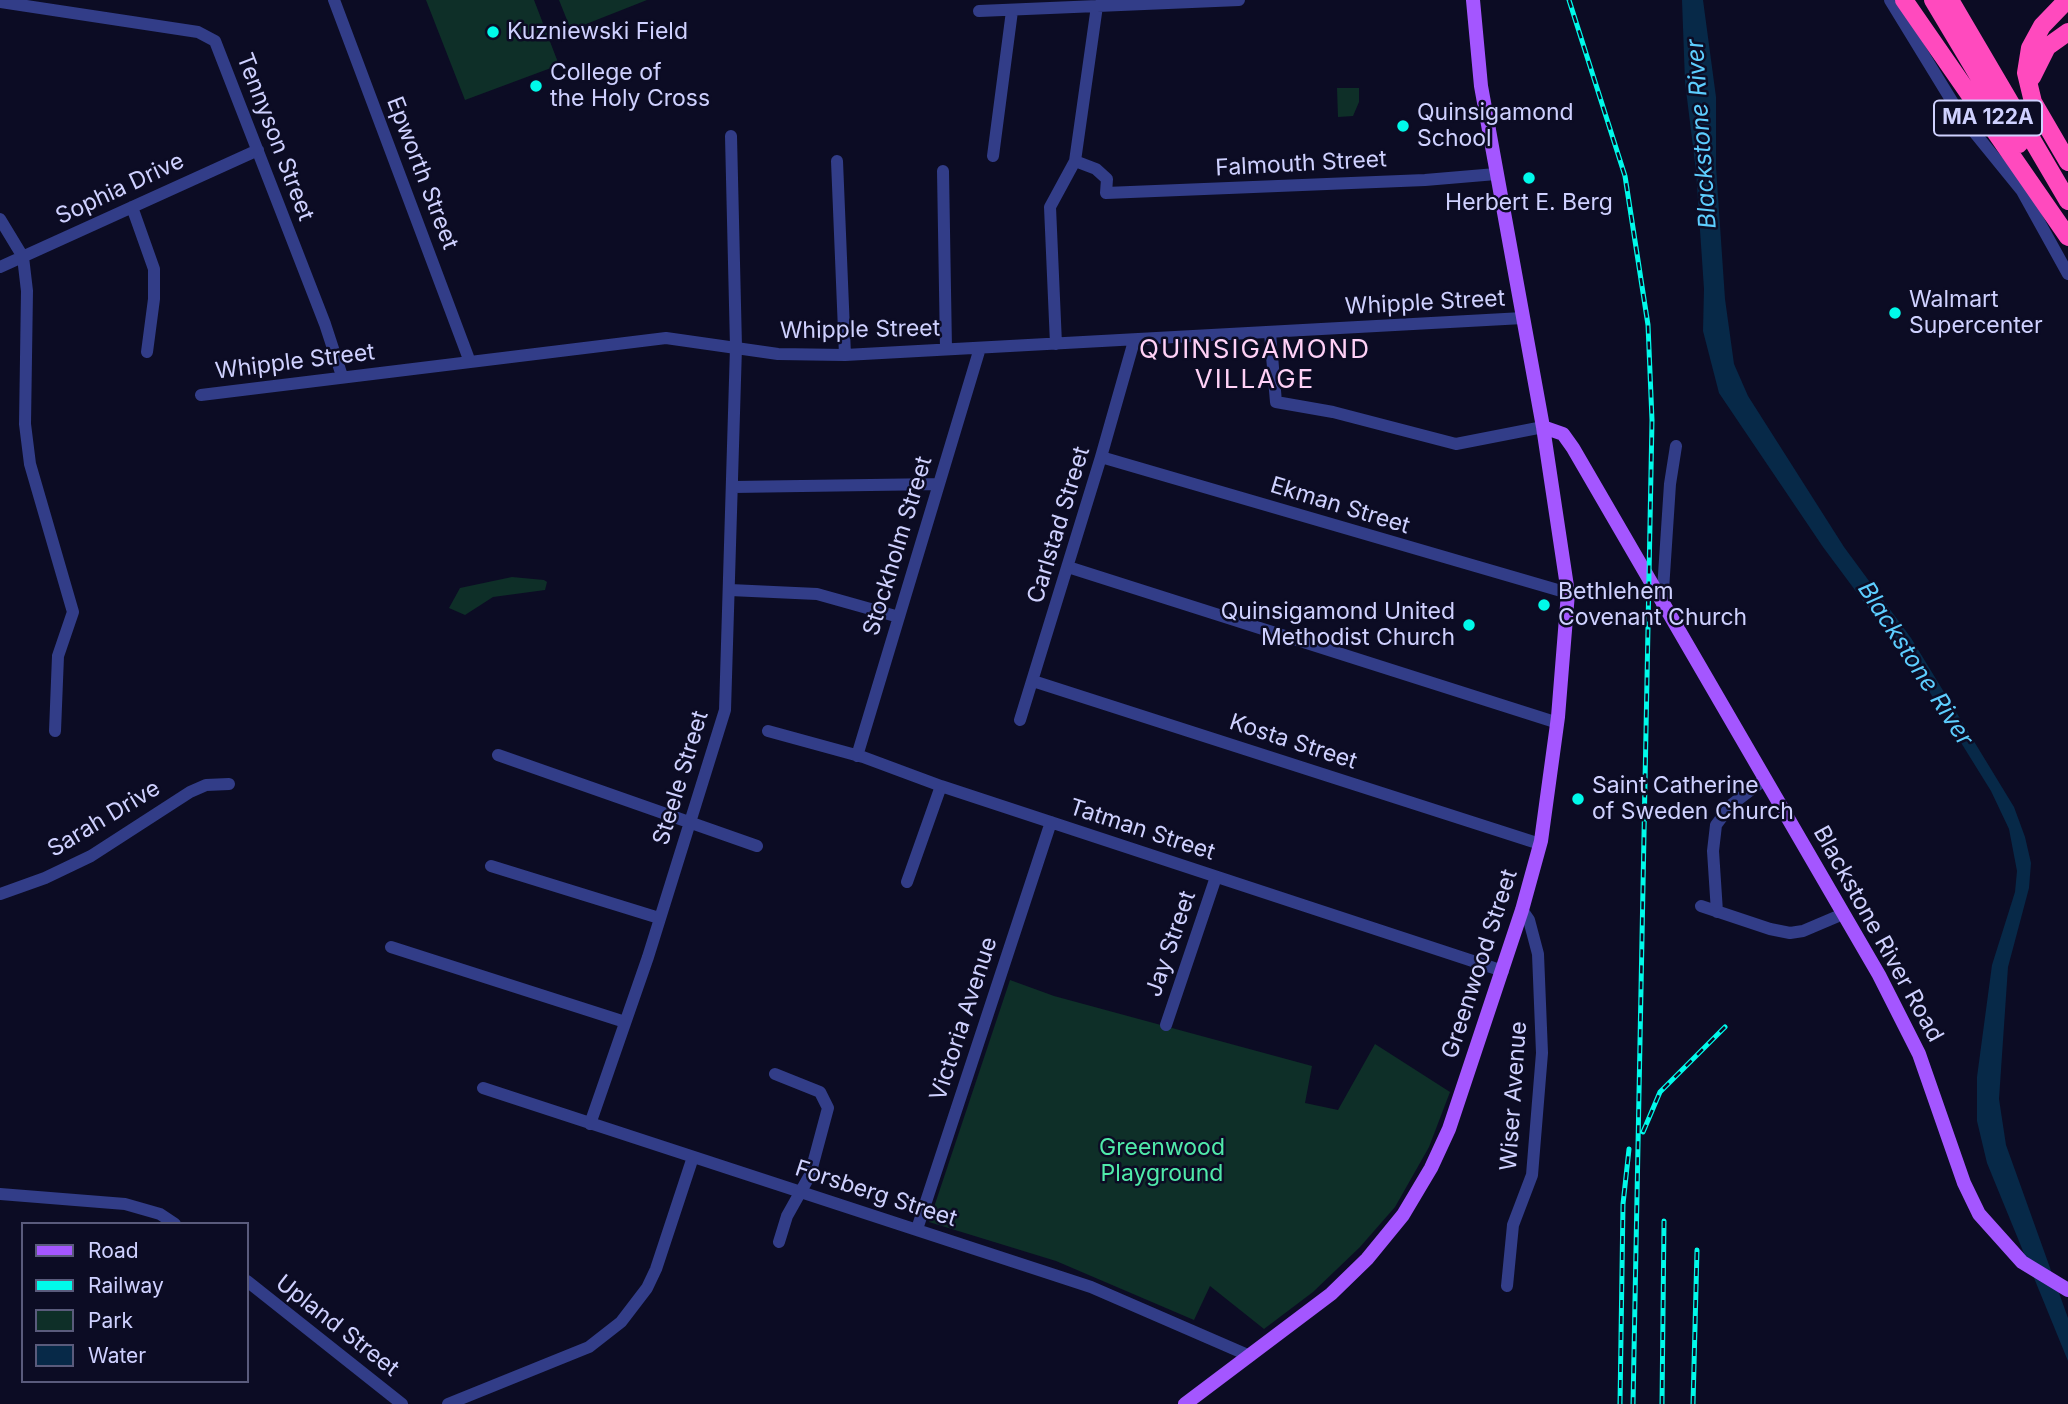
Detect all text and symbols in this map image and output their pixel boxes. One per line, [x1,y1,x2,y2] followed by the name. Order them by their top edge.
[507,18,688,46] place label: Kuzniewski Field
[485,24,501,40] marker: Kuzniewski Field
[1681,38,1723,230] water label: Blackstone River
[230,49,320,225] street label: Tennyson Street
[550,59,710,113] place label: College of the Holy Cross
[528,78,544,94] marker: College of the Holy Cross
[380,93,464,253] street label: Epworth Street
[1417,99,1574,153] place label: Quinsigamond School
[1934,100,2042,136] road number: MA 122A
[1395,118,1411,134] marker: Quinsigamond School
[1215,146,1387,182] street label: Falmouth Street
[52,147,188,231] street label: Sophia Drive
[1521,170,1537,186] marker: Herbert E. Berg
[1445,189,1613,217] place label: Herbert E. Berg
[1344,285,1506,321] street label: Whipple Street
[1909,286,2043,340] place label: Walmart Supercenter
[1887,305,1903,321] marker: Walmart Supercenter
[780,315,940,345] street label: Whipple Street
[1141,334,1369,396] district label: QUINSIGAMOND VILLAGE
[214,339,376,385] street label: Whipple Street
[1022,443,1096,607] street label: Carlstad Street
[858,453,938,639] street label: Stockholm Street
[1267,472,1413,540] street label: Ekman Street
[1851,577,1979,751] water label: Blackstone River
[1558,578,1747,632] place label: Bethlehem Covenant Church
[1536,597,1552,613] marker: Bethlehem Covenant Church
[1221,598,1455,652] place label: Quinsigamond United Methodist Church
[1461,617,1477,633] marker: Quinsigamond United Methodist Church
[647,707,715,849] street label: Steele Street
[1226,708,1360,776] street label: Kosta Street
[1592,772,1794,826] place label: Saint Catherine of Sweden Church
[43,775,165,863] street label: Sarah Drive
[1570,791,1586,807] marker: Saint Catherine of Sweden Church
[1066,793,1218,867] street label: Tatman Street
[1807,821,1949,1047] street label: Blackstone River Road
[1436,866,1524,1062] street label: Greenwood Street
[1140,888,1202,1000] street label: Jay Street
[925,934,1003,1104] street label: Victoria Avenue
[1495,1020,1533,1172] street label: Wiser Avenue
[1099,1134,1225,1188] park label: Greenwood Playground
[792,1155,960,1233] street label: Forsberg Street
[21,1222,248,1383] legend
[88,1238,139,1263] text: Road
[270,1269,404,1383] street label: Upland Street
[88,1273,164,1298] text: Railway
[88,1308,133,1333] text: Park
[88,1343,146,1368] text: Water

